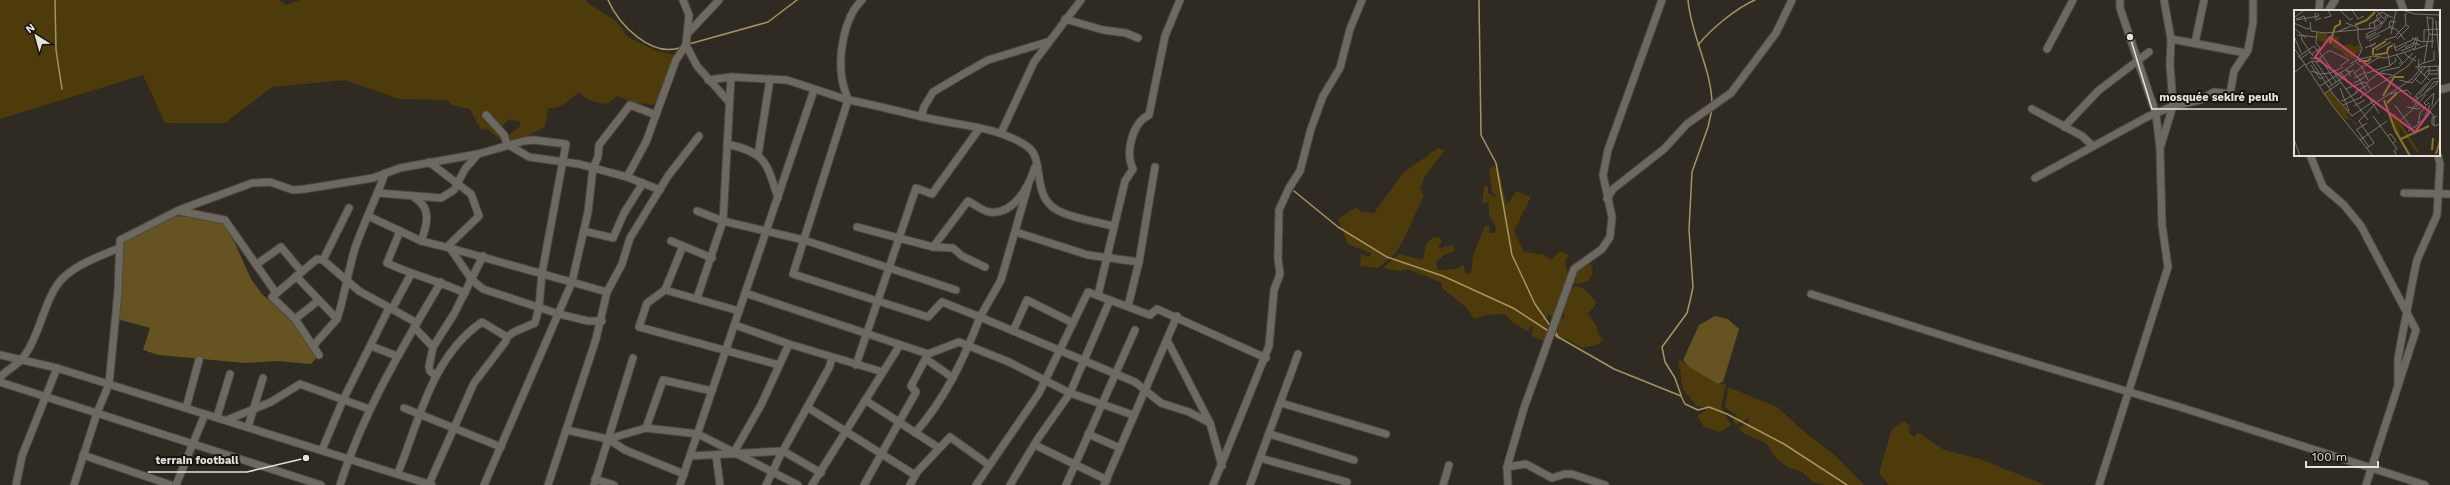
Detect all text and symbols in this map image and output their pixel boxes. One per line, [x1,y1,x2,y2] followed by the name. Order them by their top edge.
[2294,10,2440,156] inset map
[16,16,56,56] north arrow
[23,21,37,36] text: N
[2152,86,2287,109] callout: mosquée sekiré peulh
[2159,91,2279,104] text: mosquée sekiré peulh
[2306,443,2378,469] scale bar
[148,449,247,472] callout: terrain football
[2312,450,2347,464] text: 100 m
[155,454,239,467] text: terrain football

